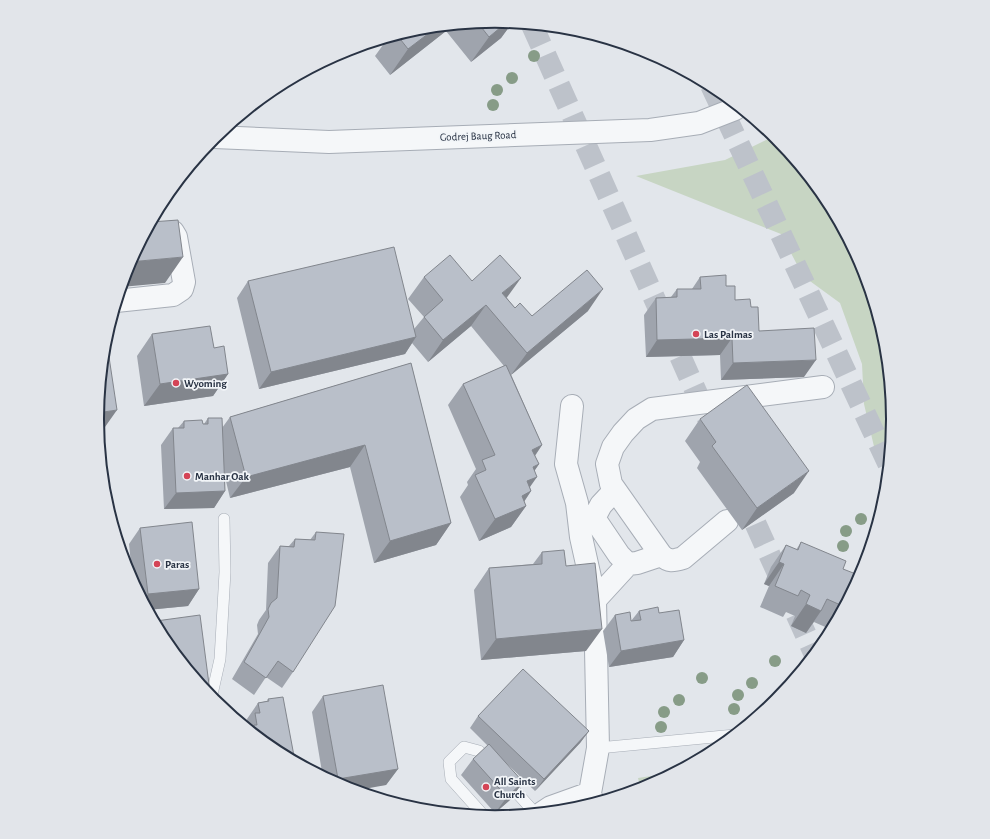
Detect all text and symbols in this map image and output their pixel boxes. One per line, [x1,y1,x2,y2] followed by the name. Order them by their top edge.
[440,129,517,143] street label: Godrej Baug Road
[691,329,701,339] marker: Las Palmas
[704,329,752,340] place label: Las Palmas
[171,378,181,388] marker: Wyoming
[184,378,227,389] place label: Wyoming
[182,471,192,481] marker: Manhar Oak
[195,471,250,482] place label: Manhar Oak
[152,559,162,569] marker: Paras
[165,559,189,570] place label: Paras
[494,776,535,800] place label: All Saints Church
[481,782,491,792] marker: All Saints Church

